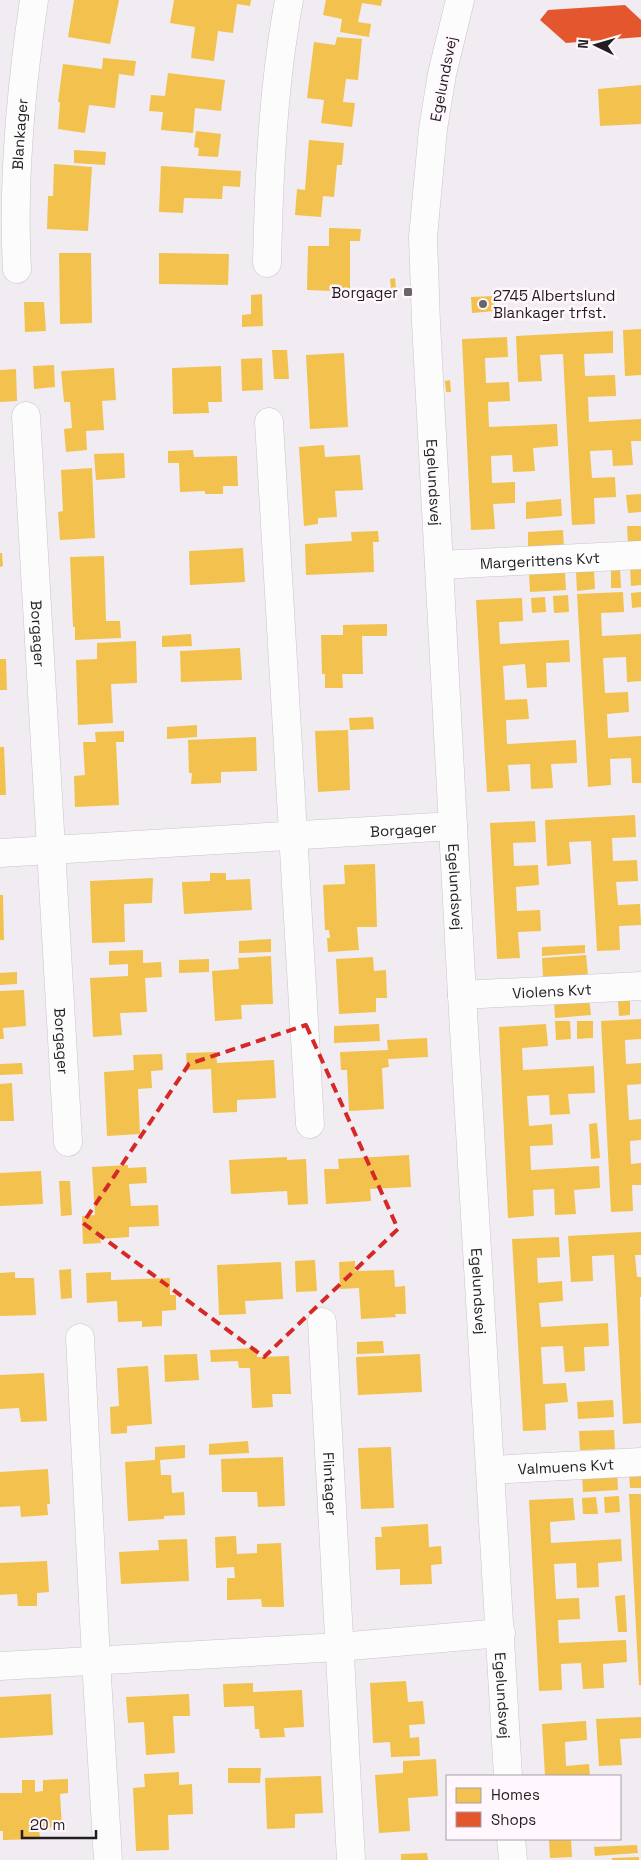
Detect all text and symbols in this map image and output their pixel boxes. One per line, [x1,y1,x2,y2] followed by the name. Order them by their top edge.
[571,20,621,70] north arrow
[425,35,461,123] street label: Egelundsvej
[574,38,592,49] text: N
[7,97,31,170] street label: Blankager
[331,283,398,302] place label: Borgager
[402,286,414,298] marker: Borgager
[493,286,615,322] place label: 2745 Albertslund Blankager trfst.
[477,298,489,310] marker: 2745 Albertslund Blankager trfst.
[423,439,446,526] street label: Egelundsvej
[479,548,600,572] street label: Margerittens Kvt
[27,600,50,668] street label: Borgager
[369,817,438,840] street label: Borgager
[444,843,468,931] street label: Egelundsvej
[512,979,592,1002] street label: Violens Kvt
[51,1007,74,1075] street label: Borgager
[467,1247,491,1335] street label: Egelundsvej
[320,1451,342,1517] street label: Flintager
[517,1454,615,1478] street label: Valmuens Kvt
[491,1652,515,1739] street label: Egelundsvej
[446,1775,621,1840] legend
[491,1785,540,1804] text: Homes
[22,1808,96,1840] scale bar
[491,1810,536,1829] text: Shops
[30,1815,65,1834] text: 20 m

